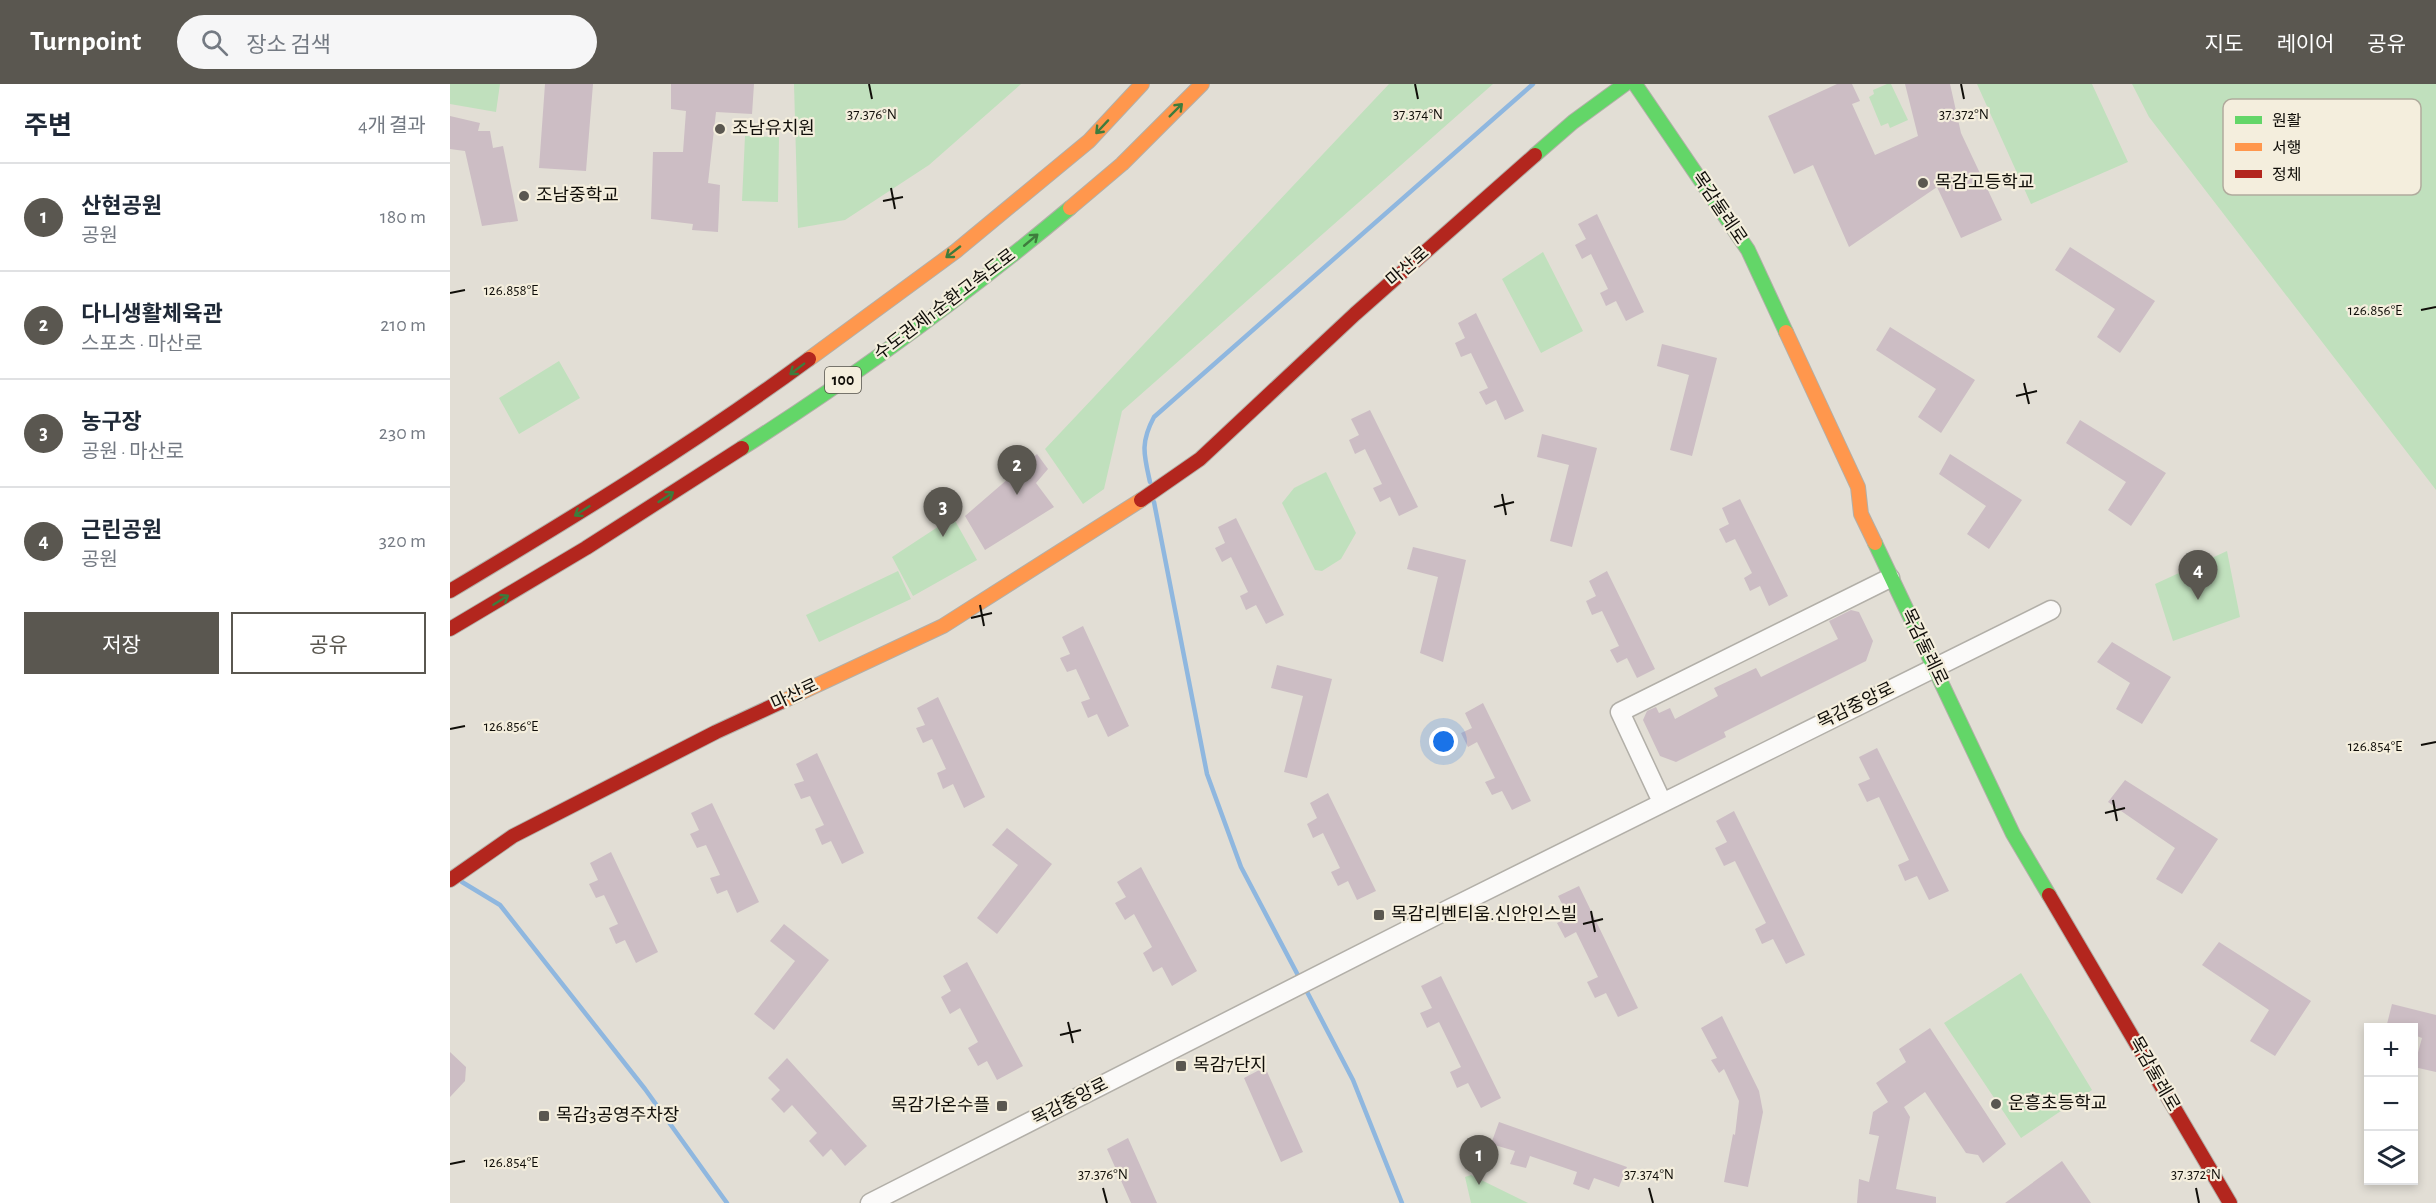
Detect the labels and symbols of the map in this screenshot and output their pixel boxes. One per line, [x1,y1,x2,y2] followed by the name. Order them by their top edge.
[2223,99,2421,195] legend
[1169,102,1184,117] one-way arrow
[847,107,897,122] text: 37.376°N
[1393,107,1443,122] text: 37.374°N
[1939,107,1989,122] text: 37.372°N
[2272,113,2302,129] text: 원활
[732,118,815,138] place label: 조남유치원
[1095,119,1109,134] one-way arrow
[713,122,727,136] marker: 조남유치원
[2272,140,2301,156] text: 서행
[2272,167,2301,183] text: 정체
[1688,168,1751,247] street label: 목감둘레로
[1935,173,2034,192] place label: 목감고등학교
[1916,176,1930,190] marker: 목감고등학교
[536,186,619,205] place label: 조남중학교
[517,189,531,203] marker: 조남중학교
[1023,233,1038,247] one-way arrow
[1383,243,1433,290] street label: 마산로
[870,245,1019,364] street label: 수도권제1순환고속도로
[946,246,962,259] one-way arrow
[484,283,538,298] text: 126.858°E
[2348,303,2402,318] text: 126.856°E
[789,362,805,375] one-way arrow
[825,367,861,393] road number: 100
[998,446,1036,495] pin: 2
[924,488,962,537] pin: 3
[657,490,674,502] one-way arrow
[574,506,591,518] one-way arrow
[2178,550,2218,600] pin: 4
[492,594,509,607] one-way arrow
[1898,605,1952,688] street label: 목감둘레로
[768,675,821,714] street label: 마산로
[1814,678,1897,732] street label: 목감중앙로
[484,719,538,734] text: 126.856°E
[1429,727,1458,756] your location
[2348,739,2402,754] text: 126.854°E
[1391,904,1577,924] place label: 목감리벤티움.신안인스빌
[1372,908,1386,922] marker: 목감리벤티움.신안인스빌
[2126,1033,2184,1114] street label: 목감둘레로
[1193,1055,1267,1075] place label: 목감7단지
[1174,1059,1188,1073] marker: 목감7단지
[1028,1073,1111,1129] street label: 목감중앙로
[2008,1093,2107,1113] place label: 운흥초등학교
[891,1096,990,1115] place label: 목감가온수플
[1989,1097,2003,1111] marker: 운흥초등학교
[995,1099,1009,1113] marker: 목감가온수플
[556,1105,679,1125] place label: 목감3공영주차장
[537,1109,551,1123] marker: 목감3공영주차장
[1460,1136,1498,1185] pin: 1
[484,1155,538,1170] text: 126.854°E
[1078,1167,1128,1182] text: 37.376°N
[1624,1167,1674,1182] text: 37.374°N
[2171,1167,2221,1182] text: 37.372°N

